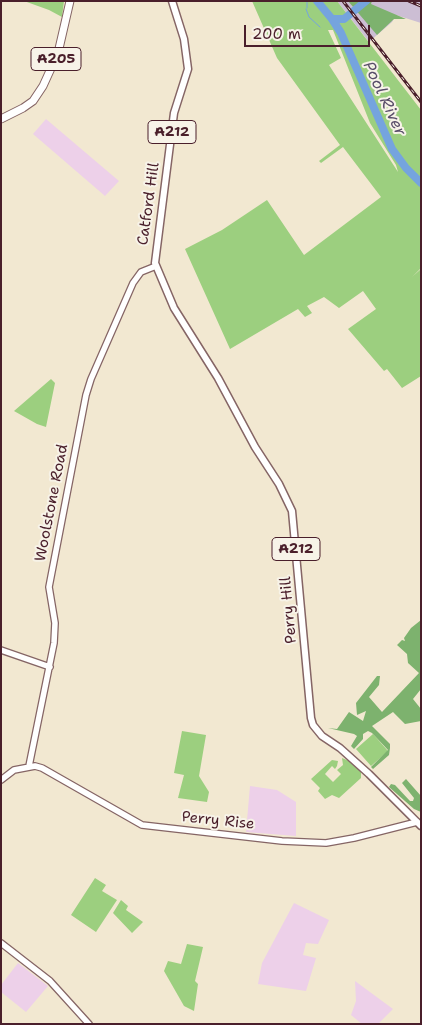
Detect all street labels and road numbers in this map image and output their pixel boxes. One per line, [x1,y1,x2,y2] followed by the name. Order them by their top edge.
[31,48,81,70] road number: A205
[148,120,196,144] road number: A212
[134,161,164,247] street label: Catford Hill
[32,443,72,563] street label: Woolstone Road
[272,538,320,560] road number: A212
[277,576,301,644] street label: Perry Hill
[181,808,255,834] street label: Perry Rise

